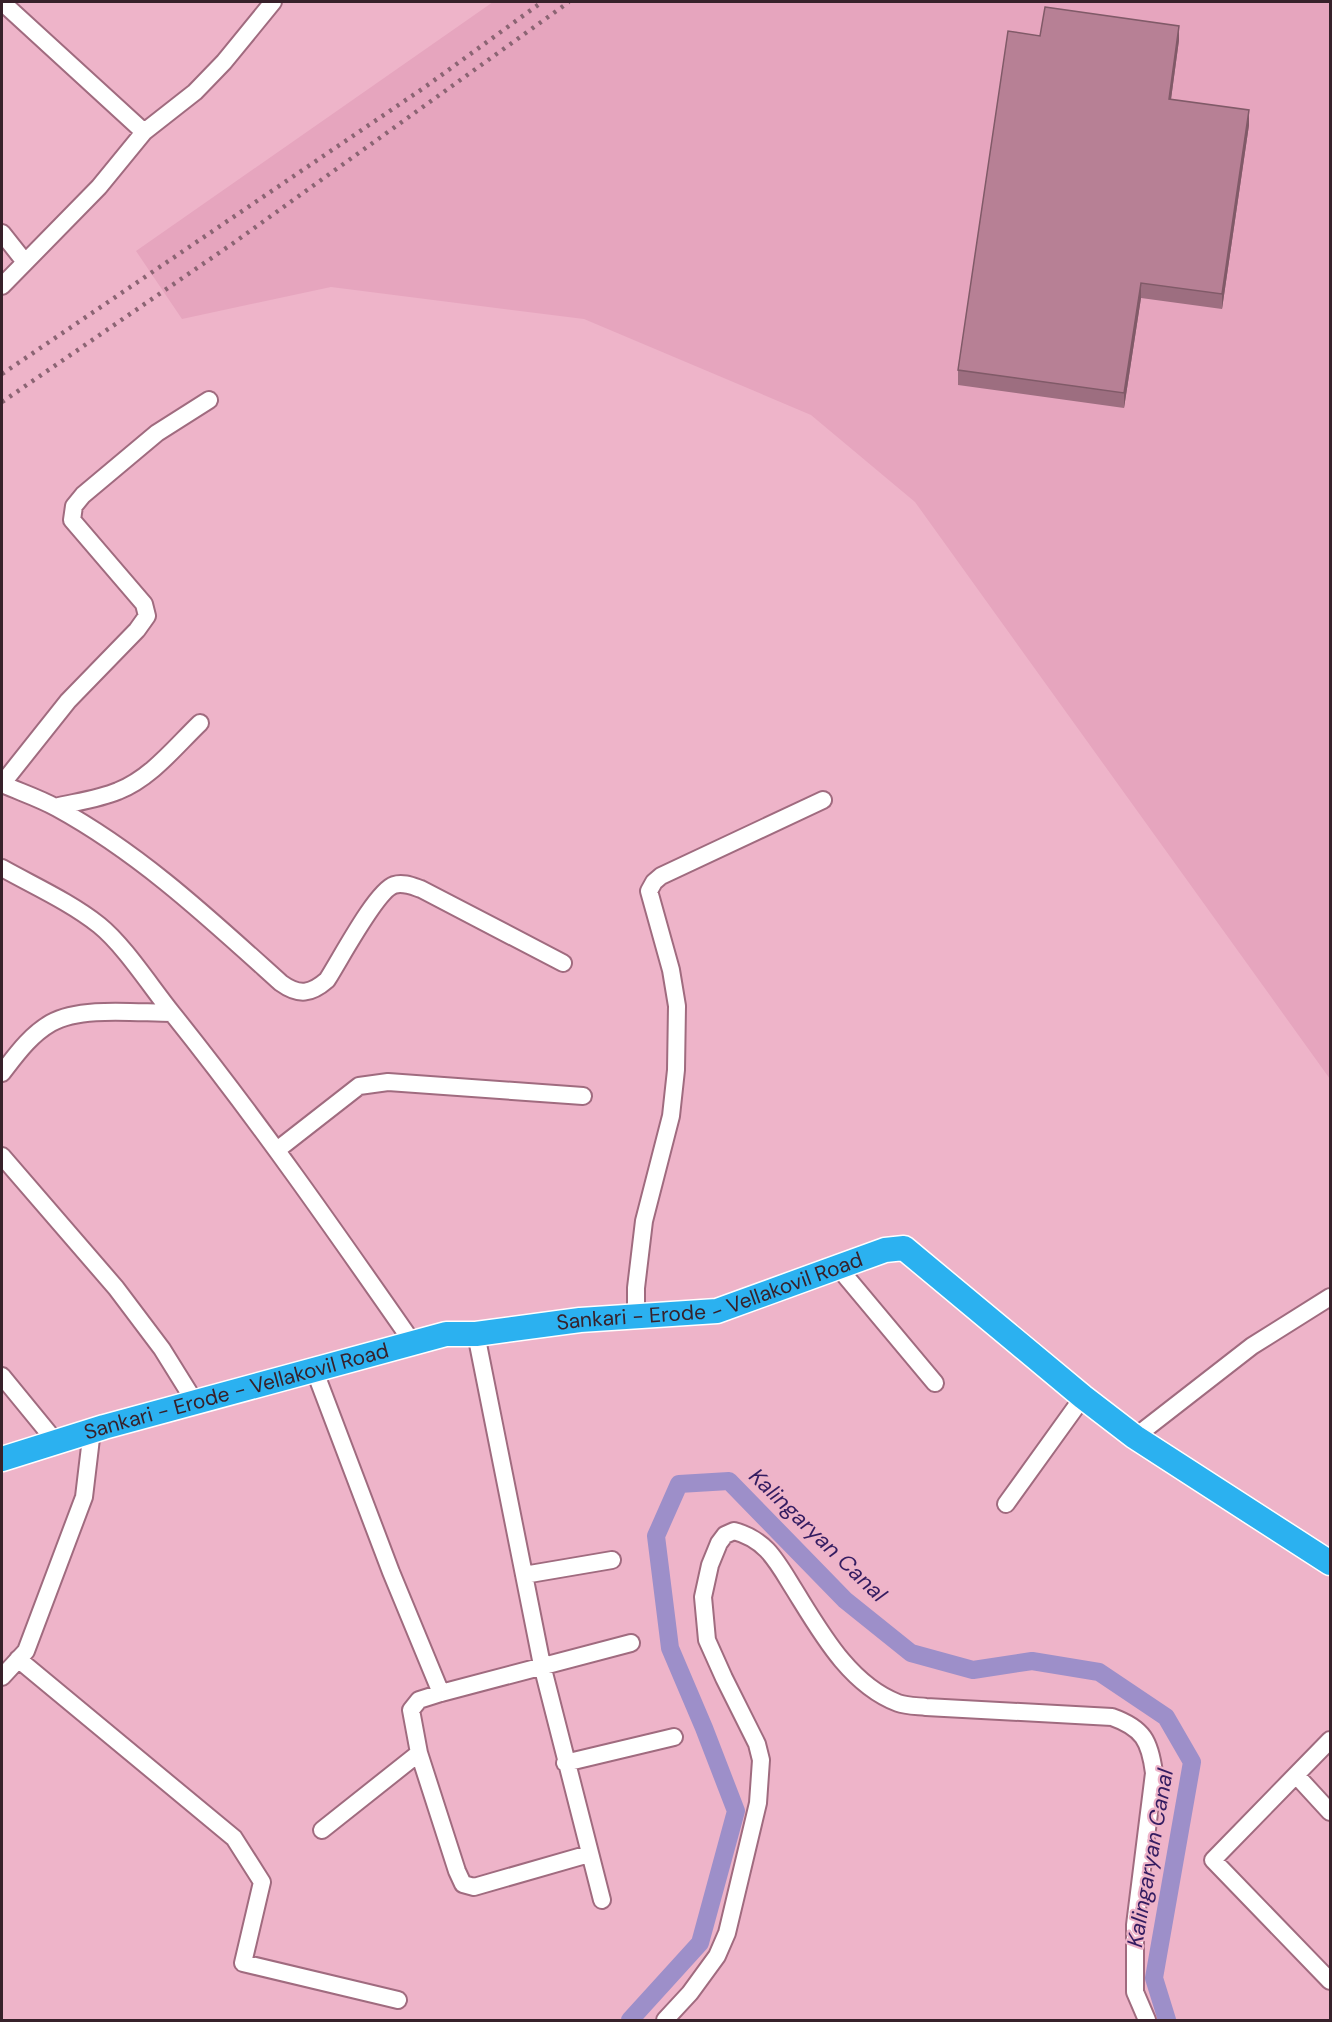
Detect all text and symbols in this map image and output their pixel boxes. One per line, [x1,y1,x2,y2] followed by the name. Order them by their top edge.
[555,1245,866,1337] street label: Sankari - Erode - Vellakovil Road
[80,1336,392,1446] street label: Sankari - Erode - Vellakovil Road
[743,1462,894,1609] water label: Kalingaryan Canal
[1120,1766,1180,1949] water label: Kalingaryan Canal

